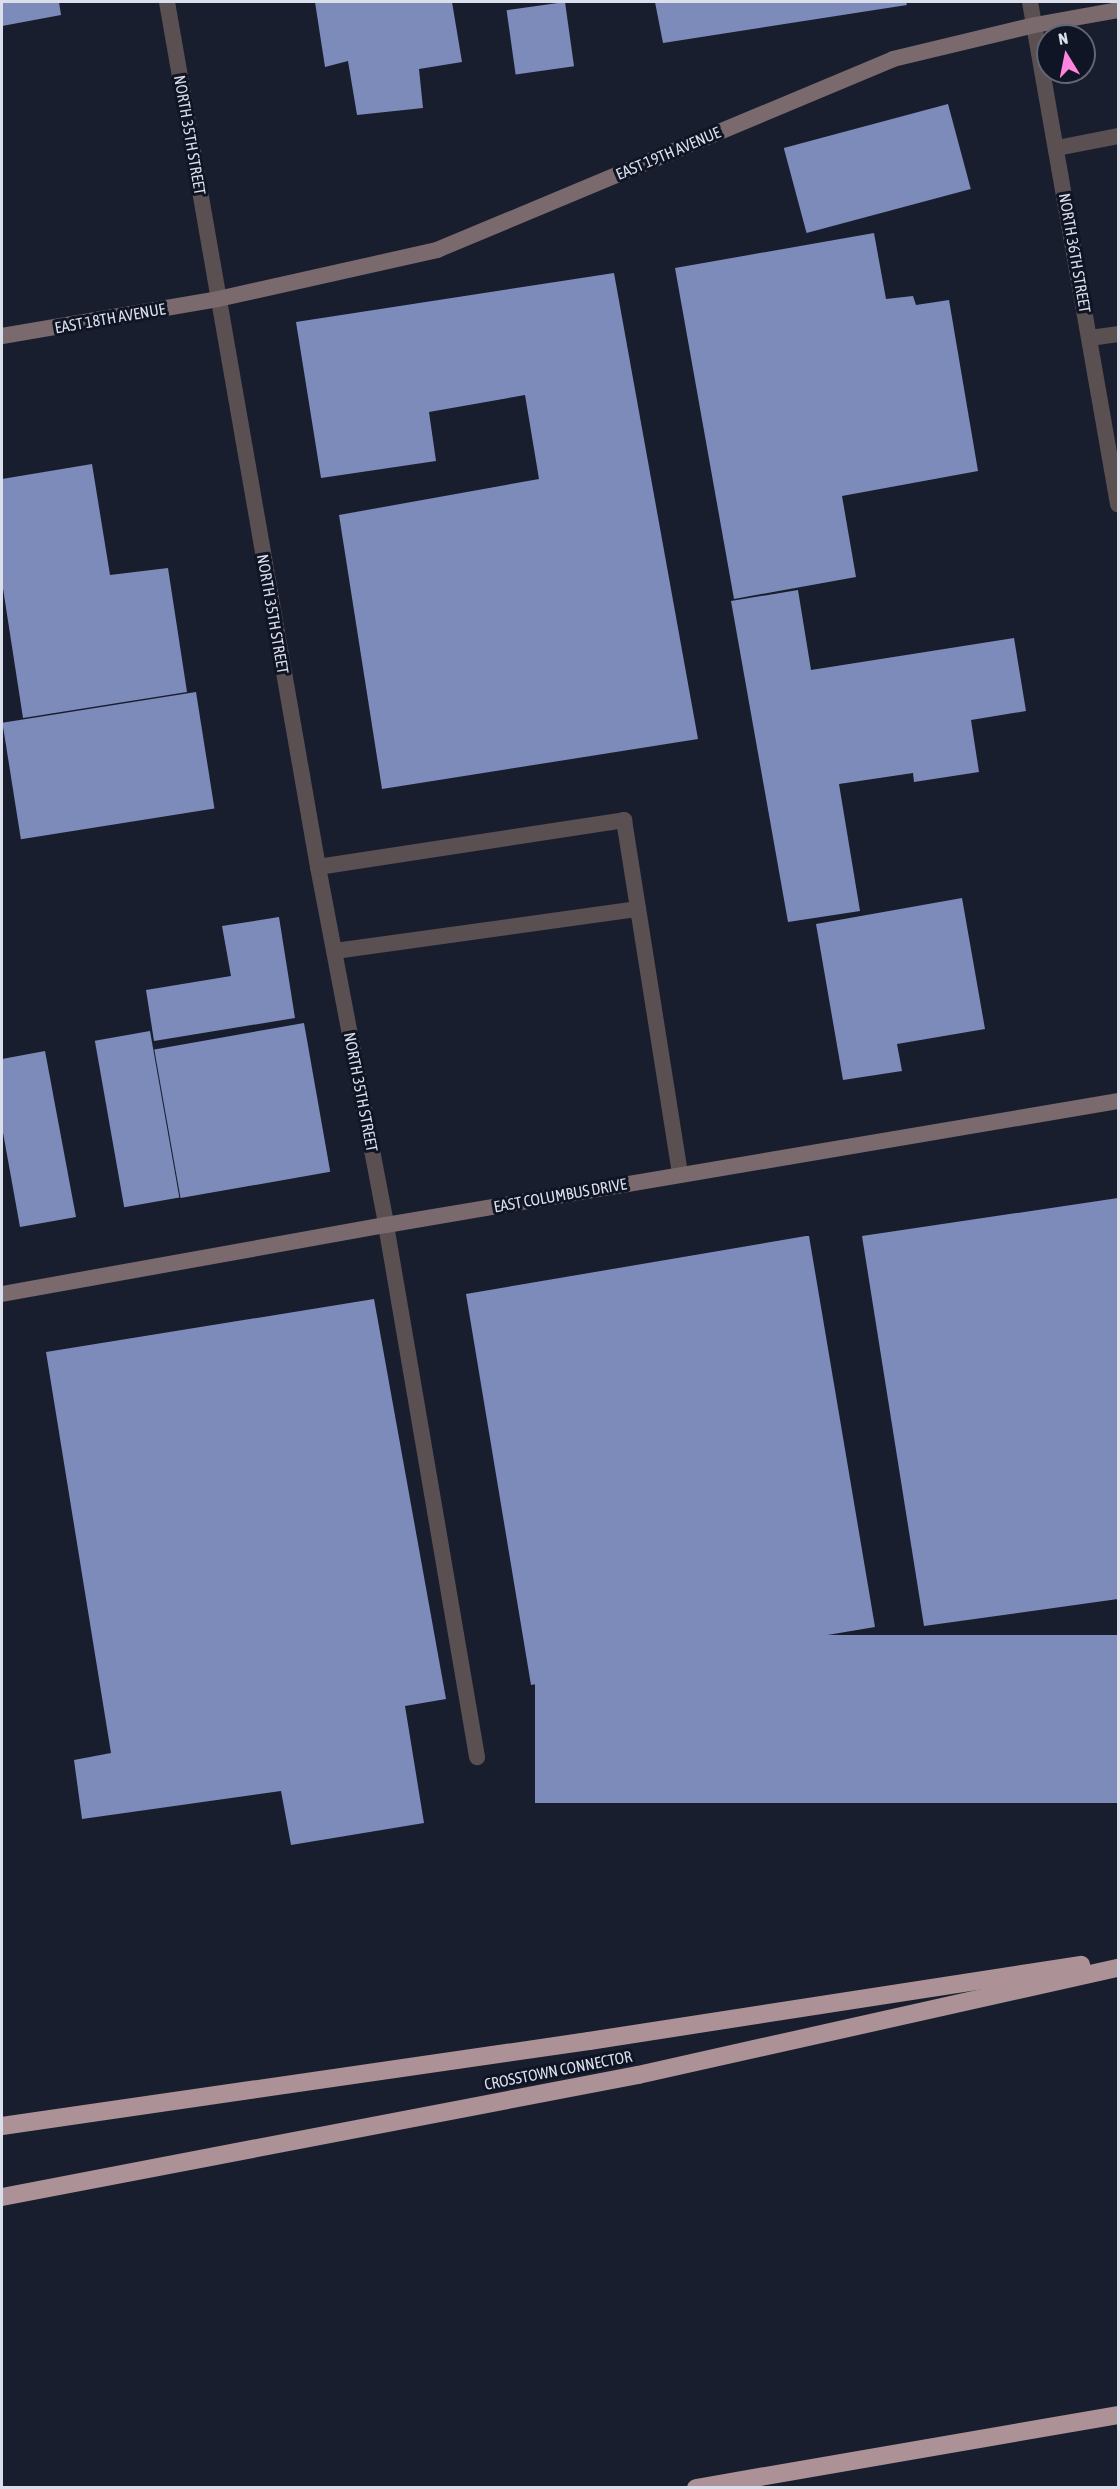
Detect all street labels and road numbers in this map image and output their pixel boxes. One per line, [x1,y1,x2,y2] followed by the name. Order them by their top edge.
[170,74,210,196] street label: NORTH 35TH STREET
[613,122,723,184] street label: EAST 19TH AVENUE
[1055,192,1095,314] street label: NORTH 36TH STREET
[53,299,167,337] street label: EAST 18TH AVENUE
[253,553,293,675] street label: NORTH 35TH STREET
[340,1031,382,1153] street label: NORTH 35TH STREET
[492,1174,628,1216] street label: EAST COLUMBUS DRIVE
[482,2046,634,2094] street label: CROSSTOWN CONNECTOR

